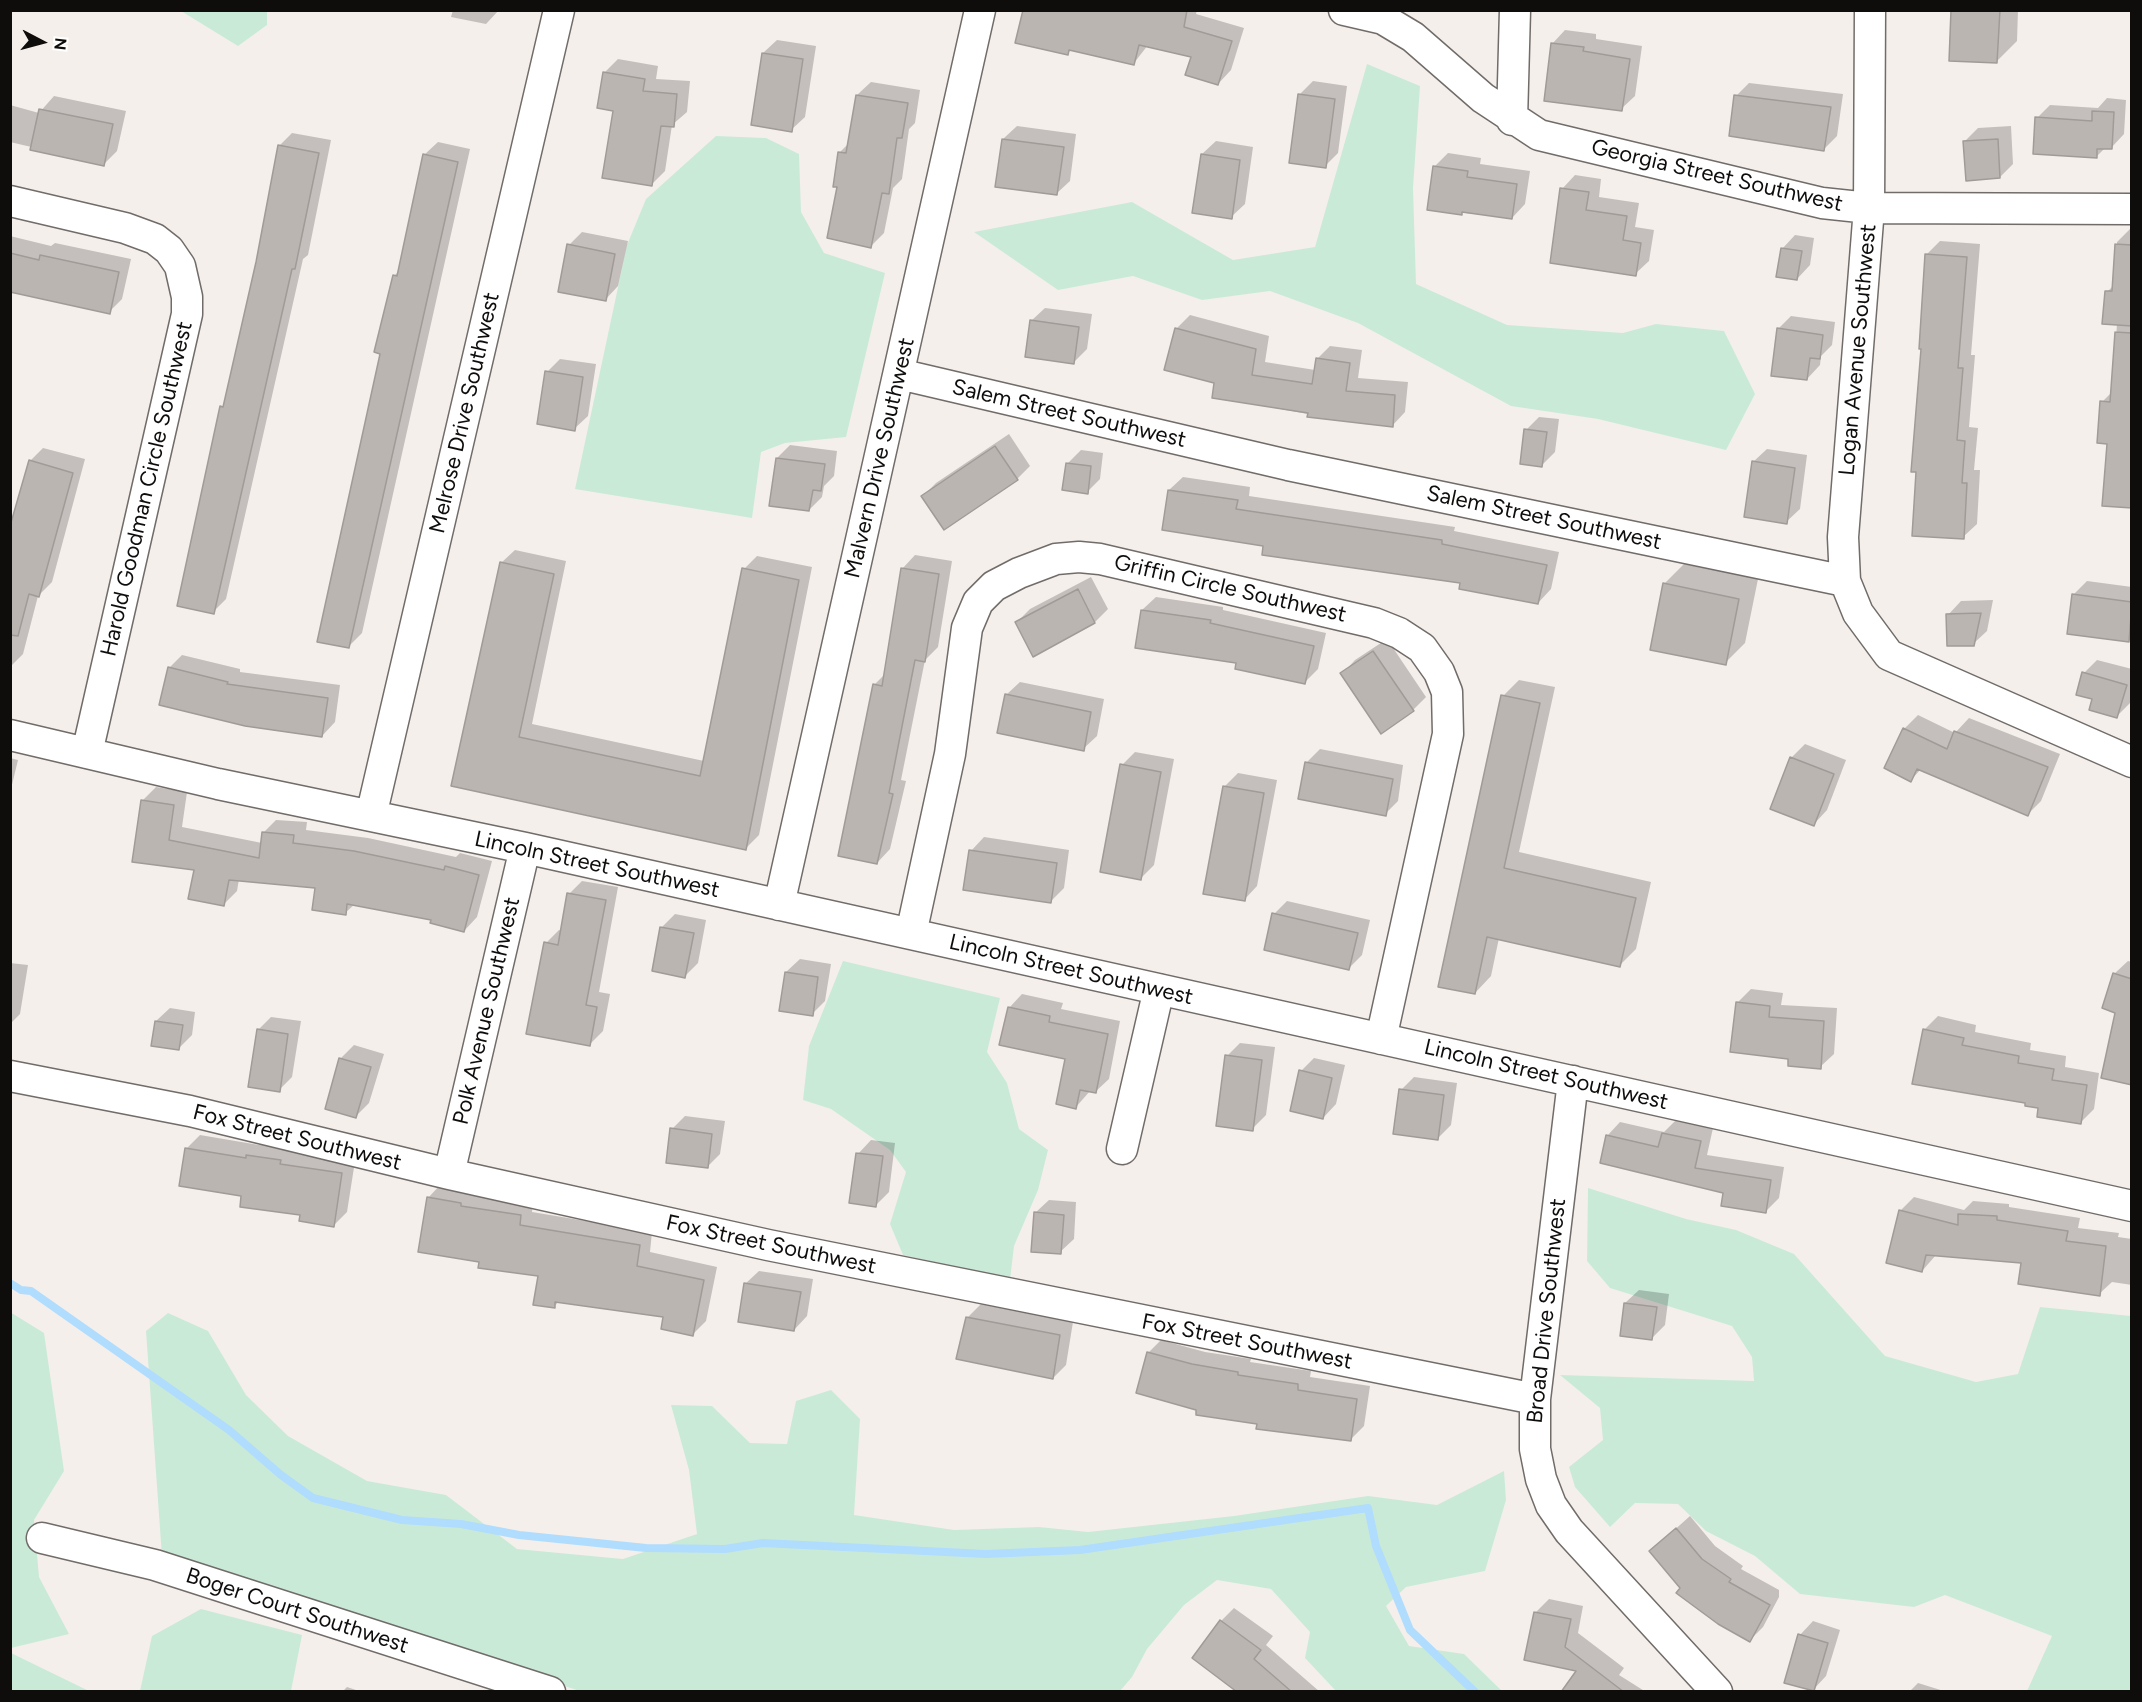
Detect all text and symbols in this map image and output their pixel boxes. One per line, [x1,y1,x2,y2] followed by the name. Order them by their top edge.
[12,12,72,72] north arrow
[50,37,70,51] text: N
[1589,134,1845,218] street label: Georgia Street Southwest
[1834,223,1882,477] street label: Logan Avenue Southwest
[424,290,506,536] street label: Melrose Drive Southwest
[96,319,198,659] street label: Harold Goodman Circle Southwest
[839,335,921,581] street label: Malvern Drive Southwest
[949,374,1189,454] street label: Salem Street Southwest
[1424,480,1664,556] street label: Salem Street Southwest
[1111,549,1349,629] street label: Griffin Circle Southwest
[472,826,722,904] street label: Lincoln Street Southwest
[448,895,526,1127] street label: Polk Avenue Southwest
[946,929,1196,1011] street label: Lincoln Street Southwest
[1421,1034,1671,1116] street label: Lincoln Street Southwest
[190,1099,404,1177] street label: Fox Street Southwest
[1522,1197,1572,1425] street label: Broad Drive Southwest
[664,1210,878,1280] street label: Fox Street Southwest
[1139,1309,1355,1375] street label: Fox Street Southwest
[182,1563,412,1659] street label: Boger Court Southwest

